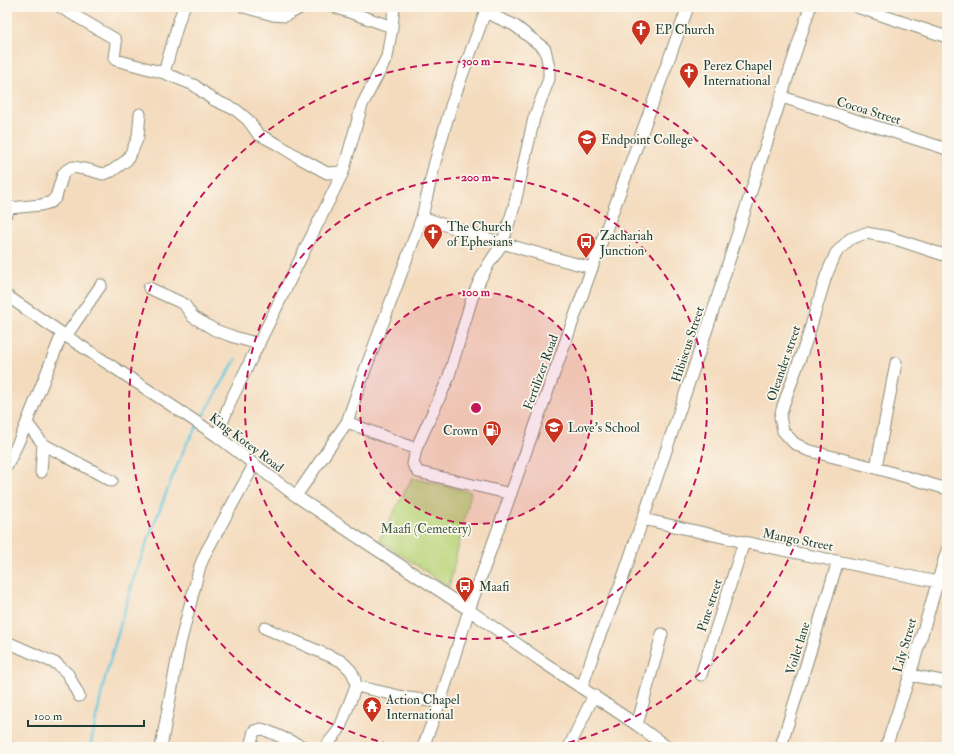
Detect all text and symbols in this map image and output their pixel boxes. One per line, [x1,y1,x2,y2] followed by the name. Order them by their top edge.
[630,18,652,46] church icon: EP Church
[655,22,715,38] place label: EP Church
[462,54,491,69] text: 300 m
[703,58,773,89] place label: Perez Chapel International
[678,61,700,89] church icon: Perez Chapel International
[834,94,903,128] street label: Cocoa Street
[576,128,598,156] school or university icon: Endpoint College
[601,132,693,149] place label: Endpoint College
[461,170,492,185] text: 200 m
[447,219,513,251] place label: The Church of Ephesians
[422,222,444,250] church icon: The Church of Ephesians
[599,228,653,259] place label: Zachariah Junction
[575,231,597,259] bus stop icon: Zachariah Junction
[462,285,491,300] text: 100 m
[668,304,708,384] street label: Hibiscus Street
[763,323,804,403] street label: Oleander street
[520,332,562,412] street label: Fertilizer Road
[469,401,483,415] centre of rings
[206,410,287,477] street label: King Kotey Road
[543,416,565,444] school or university icon: Love's School
[481,419,503,447] fuel station icon: Crown
[568,420,641,436] place label: Love's School
[443,423,478,439] place label: Crown
[381,521,471,538] park label: Maafi (Cemetery)
[761,525,834,555] street label: Mango Street
[454,575,476,603] bus stop icon: Maafi
[694,577,726,634] street label: Pine street
[479,579,509,595] place label: Maafi
[890,616,921,675] street label: Lily Street
[782,619,814,677] street label: Voilet lane
[385,692,460,723] place label: Action Chapel International
[361,695,383,723] temple icon: Action Chapel International
[28,702,144,728] scale bar
[34,709,63,724] text: 100 m

